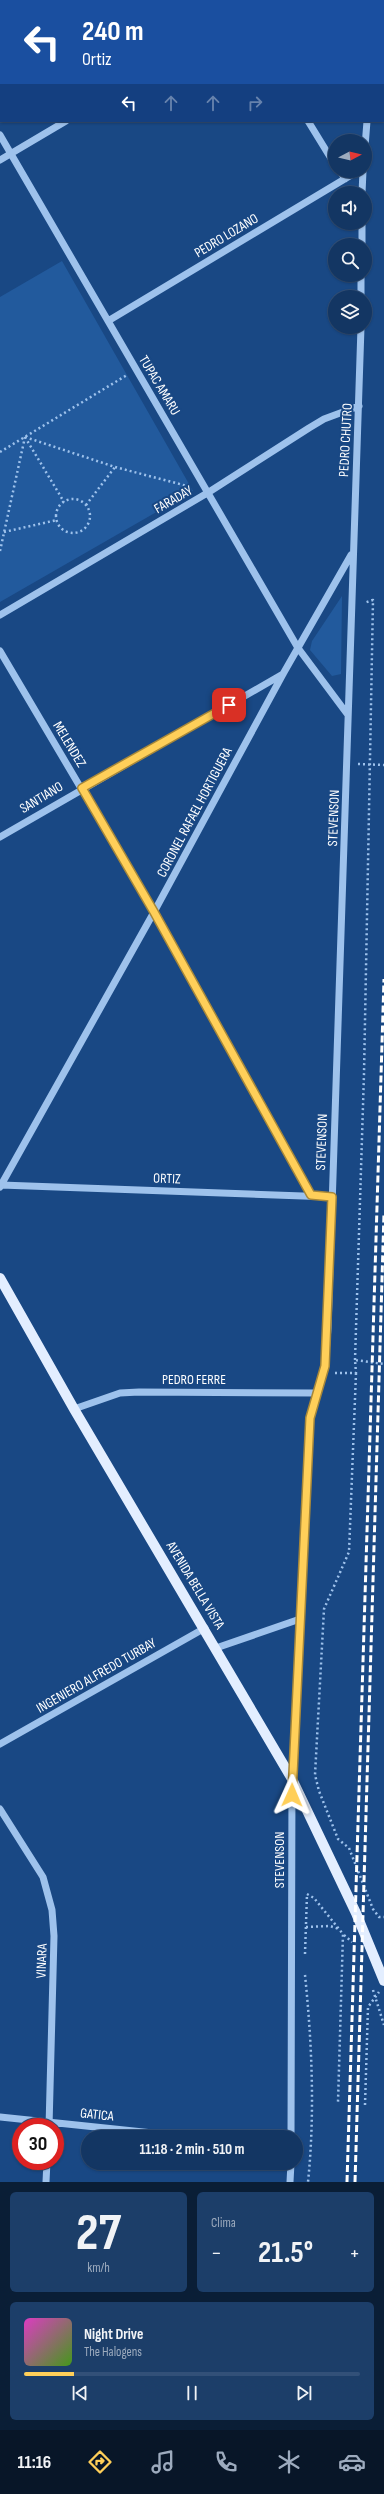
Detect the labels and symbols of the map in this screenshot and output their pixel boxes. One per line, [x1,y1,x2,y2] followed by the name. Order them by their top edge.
[328,134,372,178] north arrow
[191,210,261,261] street label: PEDRO LOZANO
[135,352,184,418] street label: TUPAC AMARU
[335,403,356,477] street label: PEDRO CHUTRO
[151,482,196,517] street label: FARADAY
[212,688,246,722] pin
[49,718,90,770] street label: MELENDEZ
[153,743,236,880] street label: CORONEL RAFAEL HORTIGUERA
[16,778,66,817] street label: SANTIANO
[324,789,343,847] street label: STEVENSON
[312,1113,331,1171] street label: STEVENSON
[153,1170,181,1187] street label: ORTIZ
[162,1371,226,1388] street label: PEDRO FERRE
[162,1537,229,1633] street label: AVENIDA BELLA VISTA
[33,1634,159,1717] street label: INGENIERO ALFREDO TURBAY
[271,1774,313,1816] position arrow
[271,1832,288,1888] street label: STEVENSON
[32,1942,51,1979] street label: VINARA
[79,2104,116,2125] street label: GATICA
[12,2118,64,2170] speed limit sign: 30

